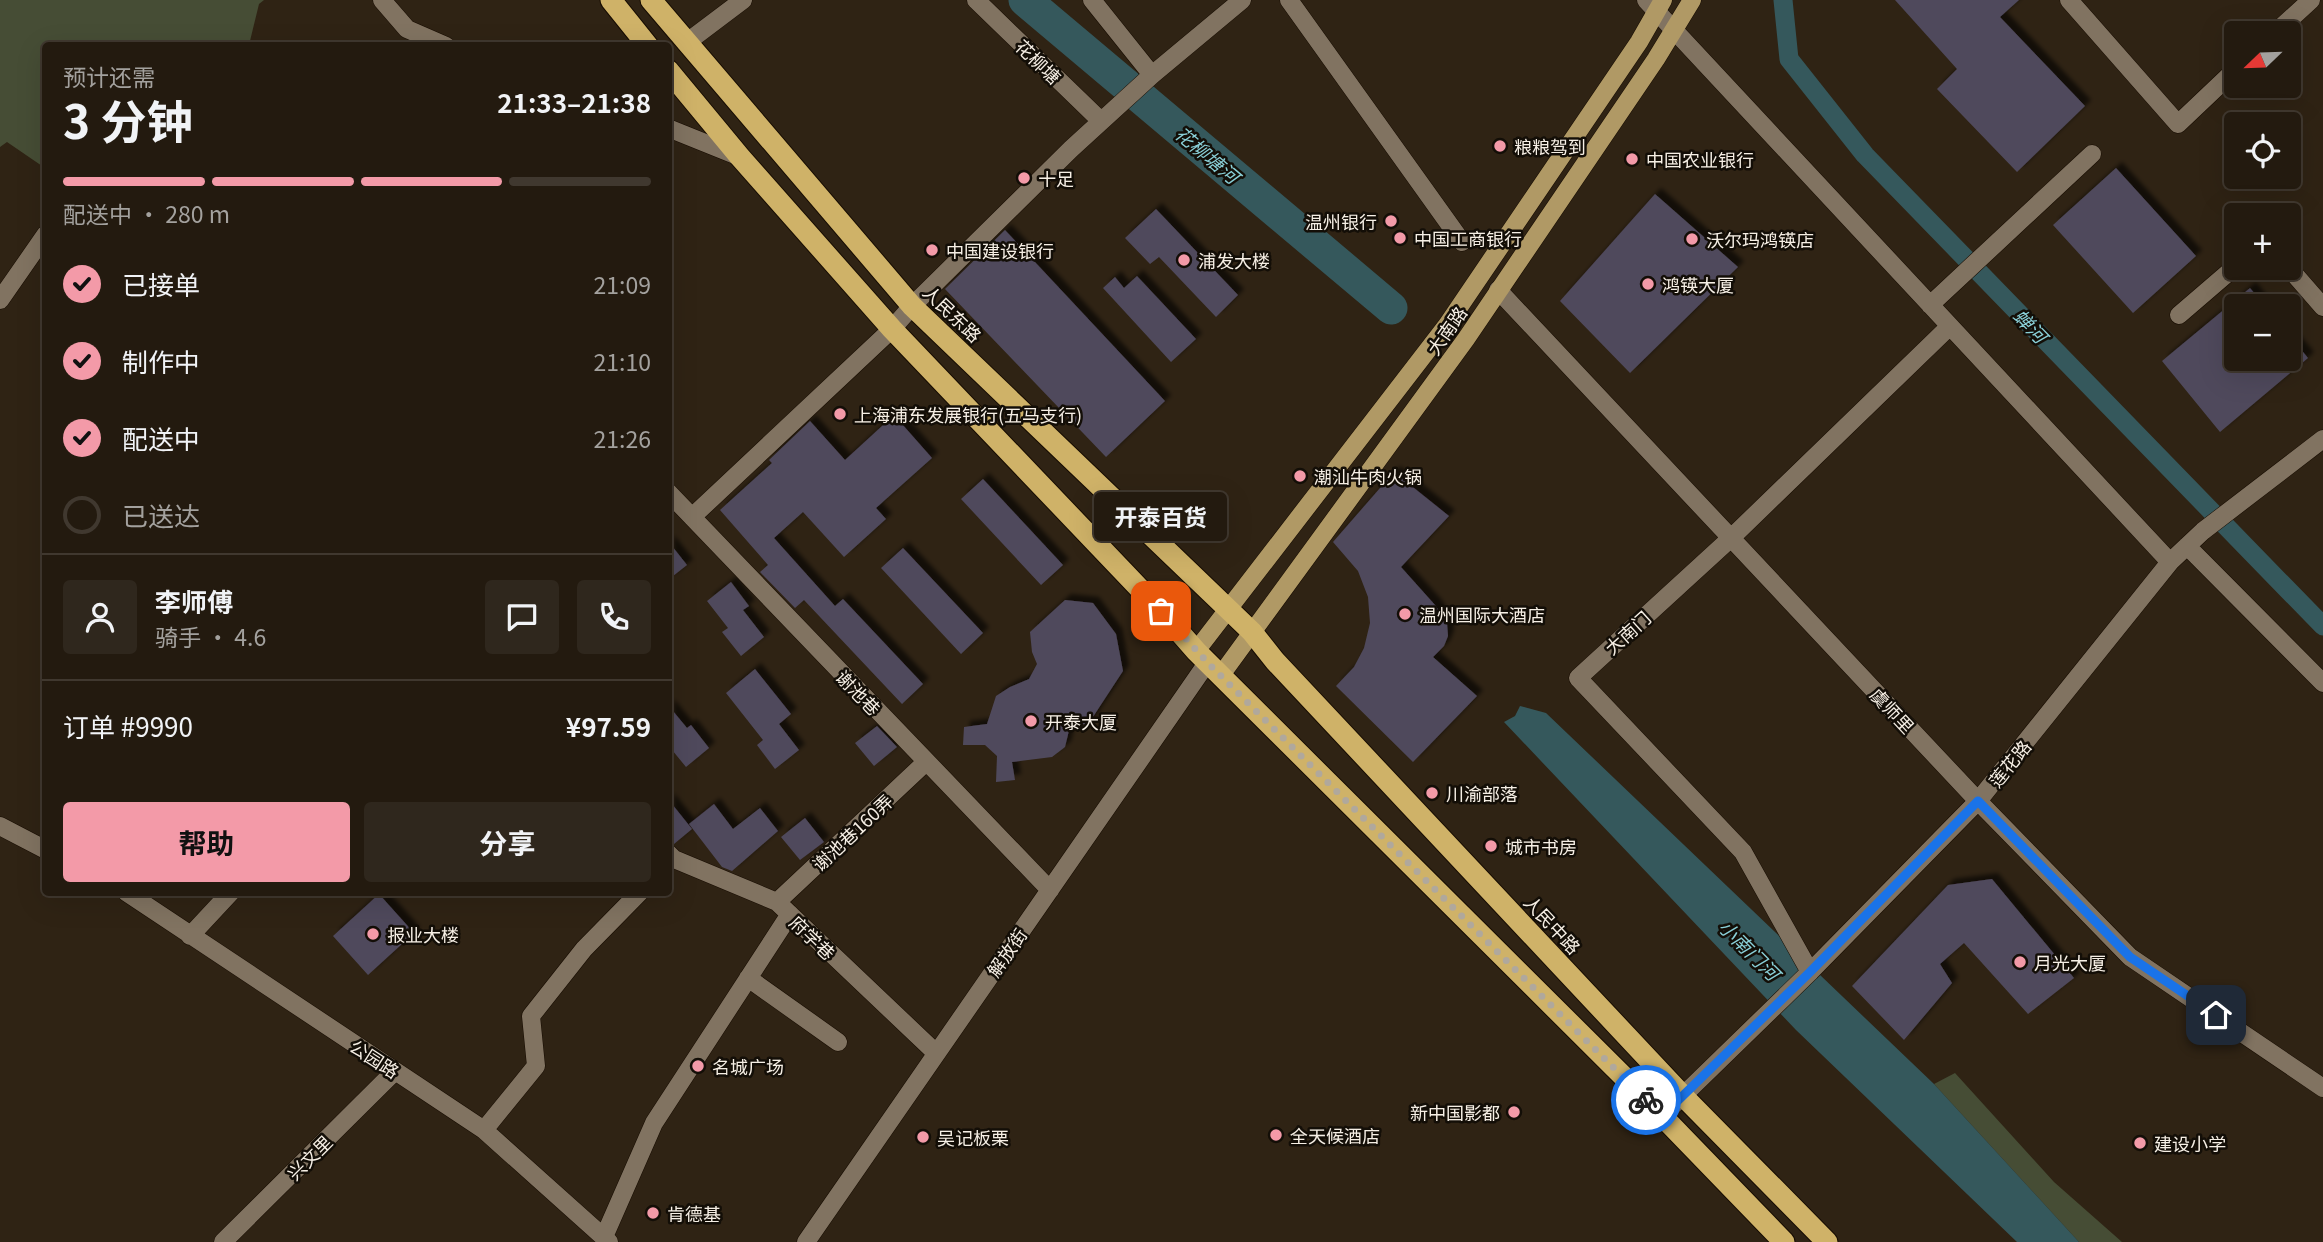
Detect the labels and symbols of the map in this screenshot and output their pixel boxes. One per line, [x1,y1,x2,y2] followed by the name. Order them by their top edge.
[2224,21,2301,98] north arrow
[1011,33,1067,89] street label: 花柳塘
[1170,119,1249,191] water label: 花柳塘河
[1514,133,1586,159] place label: 粮粮驾到
[1492,138,1508,154] marker: 粮粮驾到
[1646,146,1754,172] place label: 中国农业银行
[1624,151,1640,167] marker: 中国农业银行
[1038,165,1074,191] place label: 十足
[1016,170,1032,186] marker: 十足
[1305,208,1377,234] place label: 温州银行
[1383,213,1399,229] marker: 温州银行
[1414,225,1522,251] place label: 中国工商银行
[1706,226,1814,252] place label: 沃尔玛鸿锳店
[1392,230,1408,246] marker: 中国工商银行
[1684,231,1700,247] marker: 沃尔玛鸿锳店
[946,237,1054,263] place label: 中国建设银行
[924,242,940,258] marker: 中国建设银行
[1198,247,1270,273] place label: 浦发大楼
[1176,252,1192,268] marker: 浦发大楼
[1662,271,1734,297] place label: 鸿锳大厦
[1640,276,1656,292] marker: 鸿锳大厦
[918,279,988,347] street label: 人民东路
[1420,300,1472,360] street label: 大南路
[2008,302,2057,351] water label: 蝉河
[854,401,1082,427] place label: 上海浦东发展银行(五马支行)
[832,406,848,422] marker: 上海浦东发展银行(五马支行)
[1314,463,1422,489] place label: 潮汕牛肉火锅
[1292,468,1308,484] marker: 潮汕牛肉火锅
[1094,492,1228,541] callout: 开泰百货
[1131,581,1191,641] pin
[1419,601,1545,627] place label: 温州国际大酒店
[1598,604,1656,660] street label: 大南门
[1397,606,1413,622] marker: 温州国际大酒店
[831,664,887,720] street label: 谢池巷
[1865,681,1921,739] street label: 虞师里
[1045,708,1117,734] place label: 开泰大厦
[1023,713,1039,729] marker: 开泰大厦
[1982,734,2036,792] street label: 莲花路
[1446,780,1518,806] place label: 川渝部落
[1424,785,1440,801] marker: 川渝部落
[806,788,898,876] street label: 谢池巷160弄
[1505,833,1577,859] place label: 城市书房
[1483,838,1499,854] marker: 城市书房
[1519,889,1587,959] street label: 人民中路
[785,909,841,965] street label: 府学巷
[1714,913,1789,988] water label: 小南门河
[387,921,459,947] place label: 报业大楼
[980,922,1032,982] street label: 解放街
[365,926,381,942] marker: 报业大楼
[2034,949,2106,975] place label: 月光大厦
[2012,954,2028,970] marker: 月光大厦
[2186,985,2246,1045] pin
[345,1032,405,1084] street label: 公园路
[712,1053,784,1079] place label: 名城广场
[690,1058,706,1074] marker: 名城广场
[1611,1065,1681,1135] courier
[1410,1099,1500,1125] place label: 新中国影都
[1506,1104,1522,1120] marker: 新中国影都
[1290,1122,1380,1148] place label: 全天候酒店
[937,1124,1009,1150] place label: 吴记板栗
[1268,1127,1284,1143] marker: 全天候酒店
[281,1129,337,1185] street label: 兴文里
[915,1129,931,1145] marker: 吴记板栗
[2154,1130,2226,1156] place label: 建设小学
[2132,1135,2148,1151] marker: 建设小学
[667,1200,721,1226] place label: 肯德基
[645,1205,661,1221] marker: 肯德基

